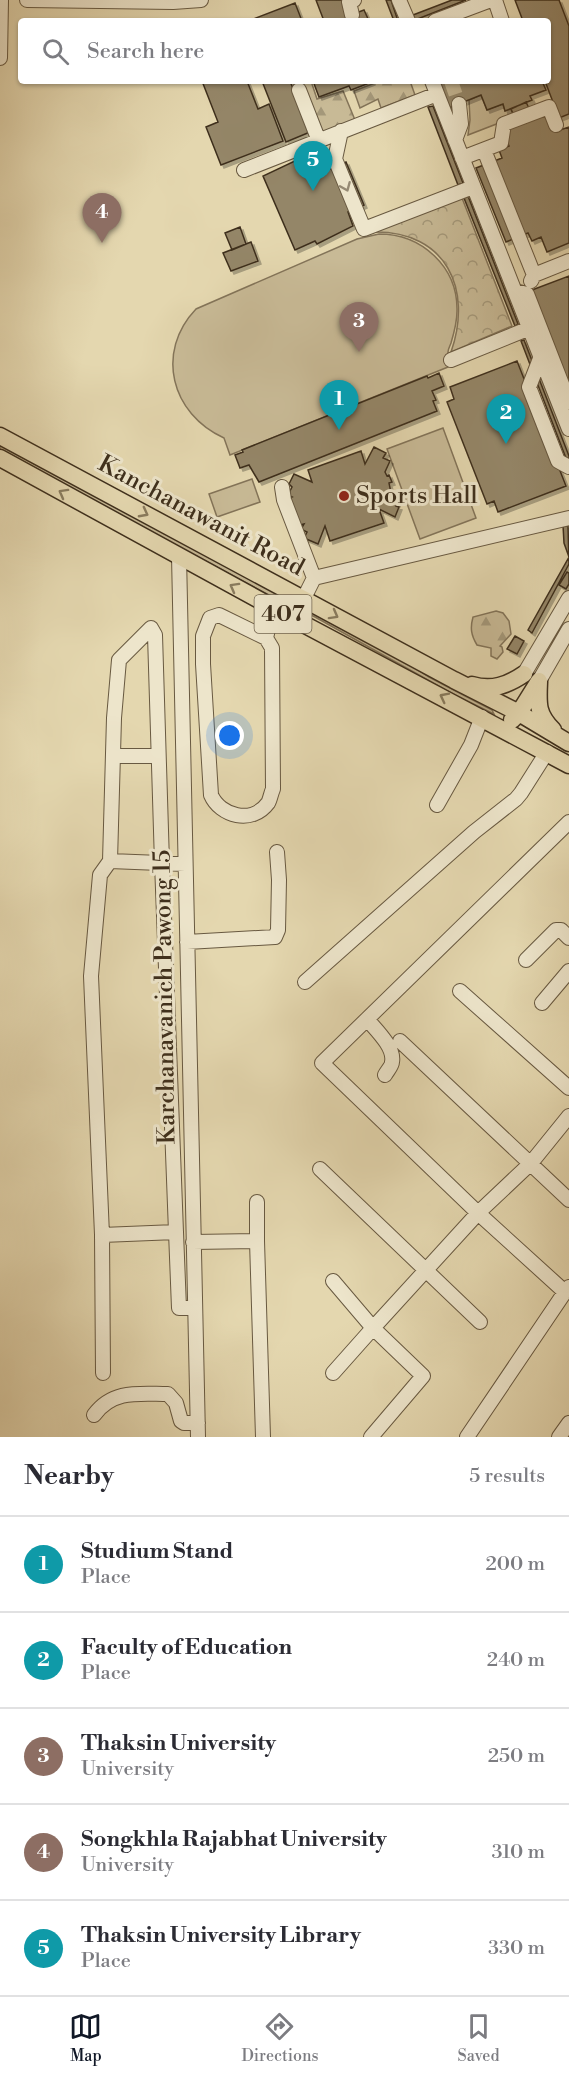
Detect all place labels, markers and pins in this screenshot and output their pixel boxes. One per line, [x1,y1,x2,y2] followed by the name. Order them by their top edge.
[294,142,332,191] pin: 5
[82,194,122,243] pin: 4
[340,302,378,352] pin: 3
[320,380,358,430] pin: 1
[486,394,526,444] pin: 2
[356,481,478,511] place label: Sports Hall
[337,489,351,503] marker: Sports Hall

